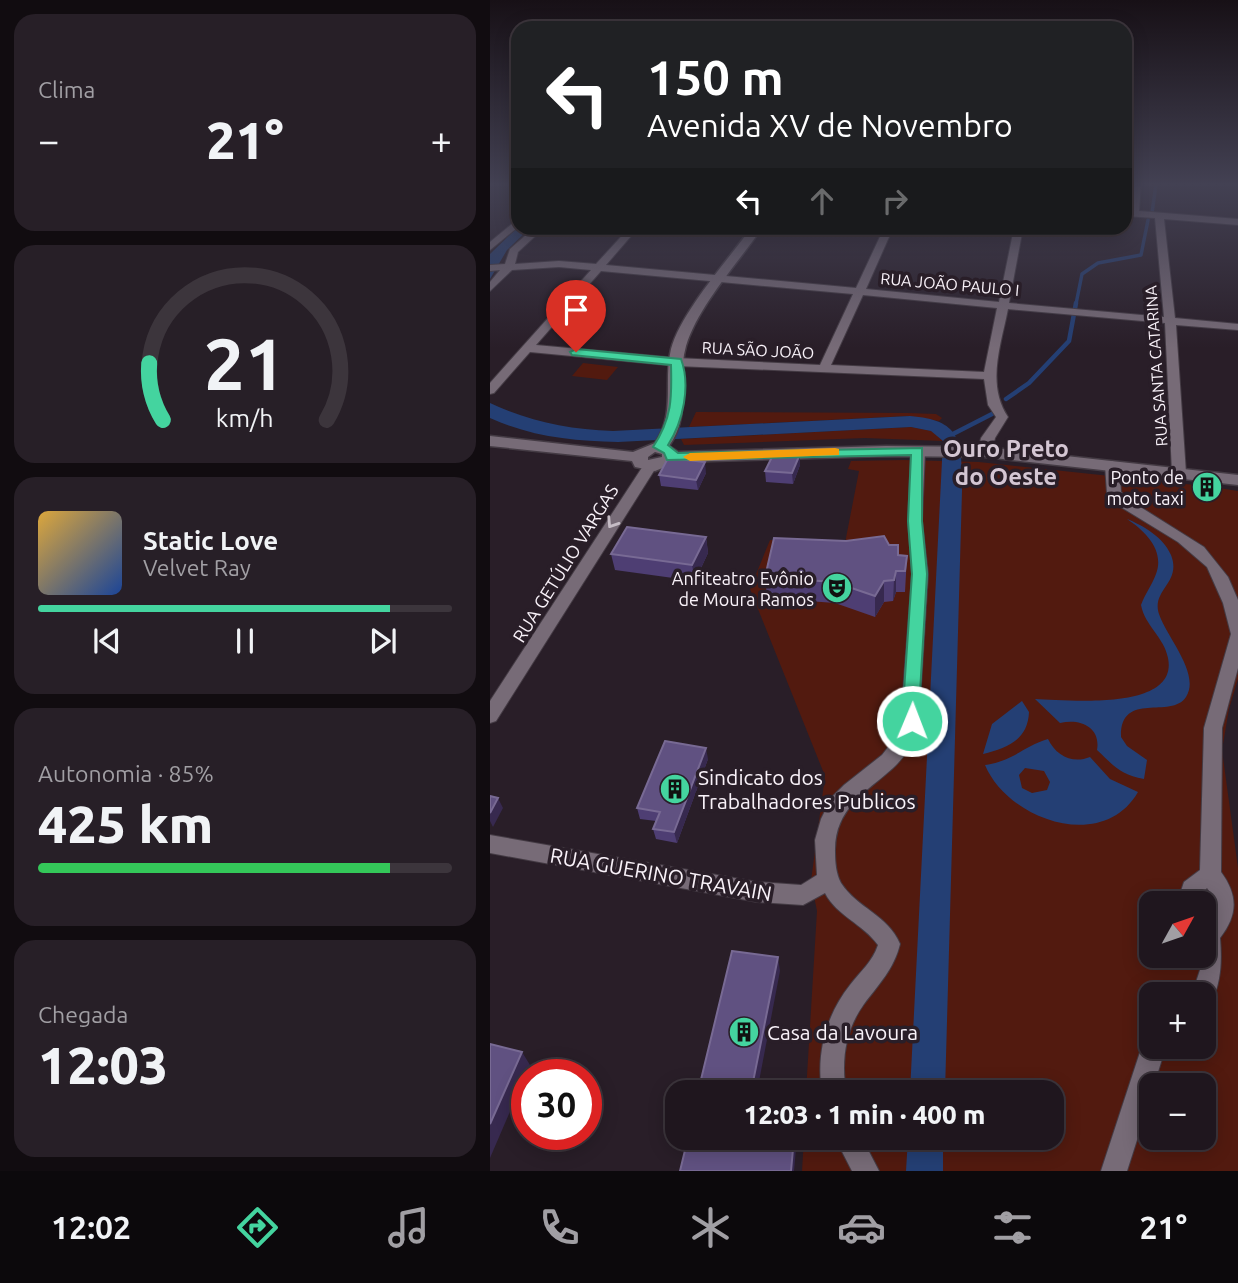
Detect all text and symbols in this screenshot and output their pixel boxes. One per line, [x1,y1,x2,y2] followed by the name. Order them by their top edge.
[532,49,623,140] icon: left
[647,49,784,104] text: 150 m
[38,77,95,102] text: Clima
[647,107,1013,143] text: Avenida XV de Novembro
[206,111,284,169] text: 21°
[38,119,59,161] text: −
[431,119,452,161] text: +
[730,182,768,220] icon: left
[803,182,841,220] icon: ahead
[876,182,914,220] icon: right
[880,268,1020,299] street label: RUA JOÃO PAULO I
[546,280,606,352] pin
[1141,284,1171,447] street label: RUA SANTA CATARINA
[557,291,595,329] icon: arrive
[204,323,286,405] text: 21
[701,337,815,362] street label: RUA SÃO JOÃO
[216,404,274,432] text: km/h
[943,435,1069,490] district label: Ouro Preto do Oeste
[1106,467,1184,508] place label: Ponto de moto taxi
[1190,470,1224,504] building icon: Ponto de moto taxi
[507,480,622,646] street label: RUA GETÚLIO VARGAS
[608,516,621,529] one-way arrow
[143,526,278,555] text: Static Love
[143,555,251,580] text: Velvet Ray
[672,568,814,609] place label: Anfiteatro Evônio de Moura Ramos
[820,571,854,605] theatre icon: Anfiteatro Evônio de Moura Ramos
[88,622,126,660] icon: previous
[226,622,264,660] icon: pause
[364,622,402,660] icon: next
[875,684,949,758] position arrow
[38,761,214,786] text: Autonomia · 85%
[698,765,916,813] place label: Sindicato dos Trabalhadores Publicos
[658,772,692,806] building icon: Sindicato dos Trabalhadores Publicos
[38,795,213,853] text: 425 km
[548,843,774,905] street label: RUA GUERINO TRAVAIN
[1139,891,1216,968] north arrow
[1139,891,1216,1150] map controls
[1139,982,1216,1059] button: +
[38,1002,128,1027] text: Chegada
[727,1015,761,1049] building icon: Casa da Lavoura
[767,1020,918,1044] place label: Casa da Lavoura
[38,1036,168,1094] text: 12:03
[511,1059,602,1150] speed limit sign: 30
[1139,1073,1216,1150] button: −
[744,1100,985,1129] text: 12:03 · 1 min · 400 m
[233,1203,282,1252] icon: directions
[384,1203,433,1252] icon: music
[535,1203,584,1252] icon: phone
[686,1203,735,1252] icon: climate
[837,1203,886,1252] icon: car
[988,1203,1037,1252] icon: filters
[51,1209,131,1245] text: 12:02
[1140,1209,1187,1245] text: 21°

